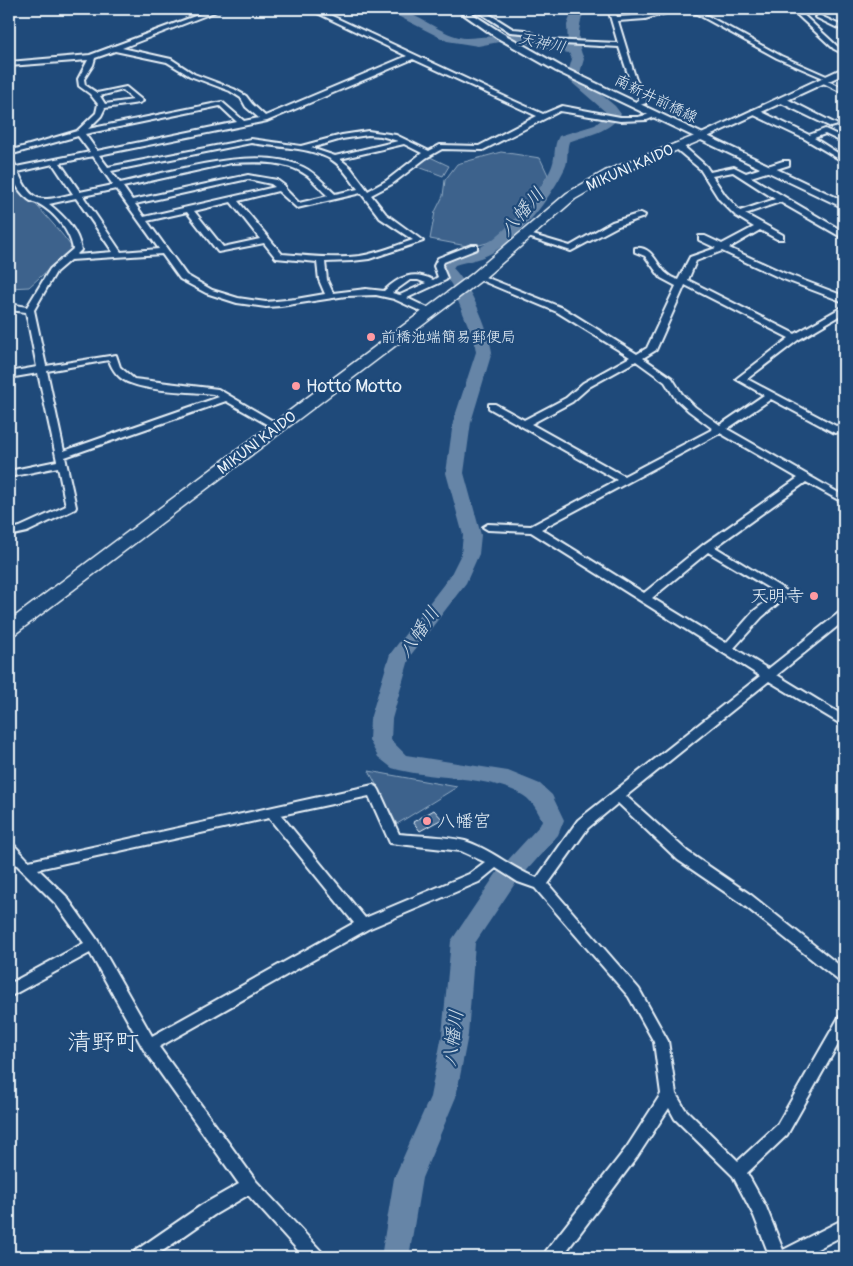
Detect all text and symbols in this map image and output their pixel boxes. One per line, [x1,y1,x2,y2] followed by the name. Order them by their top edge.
[516,28,568,58] water label: 天神川
[611,71,701,127] street label: 南新井前橋線
[583,140,677,196] street label: MIKUNI KAIDO
[494,183,550,241] water label: 八幡川
[381,328,516,347] place label: 前橋池端簡易郵便局
[365,331,377,343] marker: 前橋池端簡易郵便局
[306,375,402,398] place label: Hotto Motto
[290,380,302,392] marker: Hotto Motto
[214,407,300,479] street label: MIKUNI KAIDO
[750,585,804,608] place label: 天明寺
[808,590,820,602] marker: 天明寺
[393,602,445,662] water label: 八幡川
[437,810,491,833] place label: 八幡宮
[421,815,433,827] marker: 八幡宮
[437,1008,469,1068] water label: 八幡川
[67,1028,139,1057] district label: 清野町

